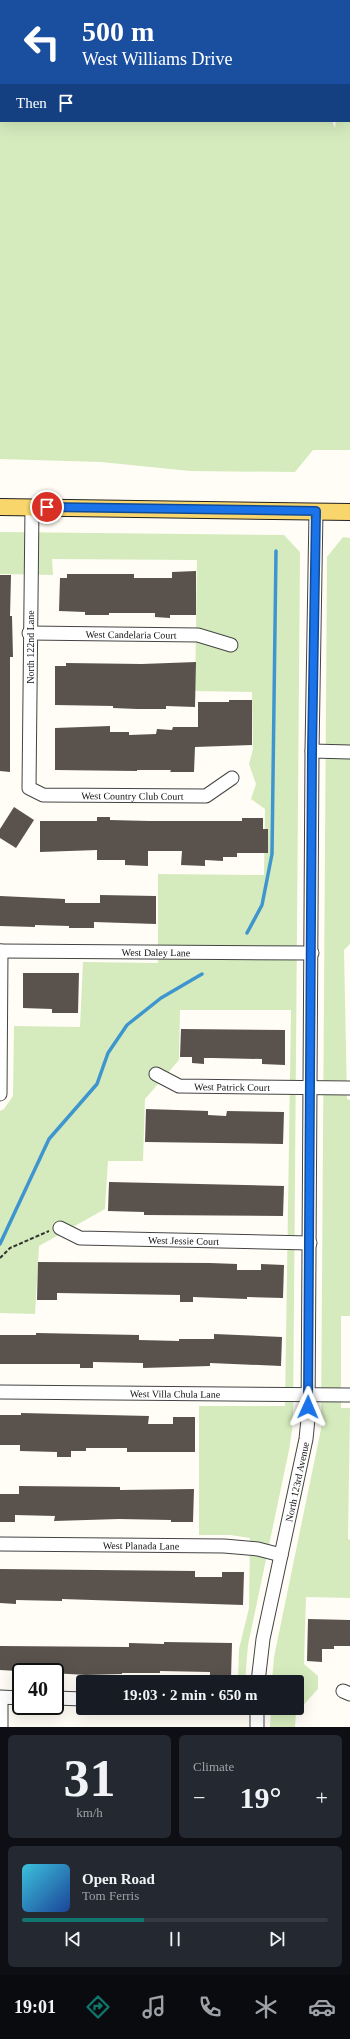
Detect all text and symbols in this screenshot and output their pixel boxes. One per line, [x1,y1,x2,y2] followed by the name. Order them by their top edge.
[16,16,68,68] icon: left
[82,16,154,47] text: 500 m
[82,49,232,69] text: West Williams Drive
[55,92,77,114] icon: arrive
[16,95,47,111] text: Then
[30,490,64,524] pin
[36,496,58,518] icon: arrive
[25,610,36,684] street label: North 122nd Lane
[85,629,177,641] street label: West Candelaria Court
[81,790,184,802] street label: West Country Club Court
[122,947,191,958] street label: West Daley Lane
[194,1081,270,1093] street label: West Patrick Court
[148,1234,219,1247] street label: West Jessie Court
[287,1386,329,1428] position arrow
[130,1388,221,1400] street label: West Villa Chula Lane
[283,1440,311,1523] street label: North 123rd Avenue
[103,1540,180,1552] street label: West Planada Lane
[12,1663,64,1715] speed limit sign: 40
[123,1687,258,1703] text: 19:03 · 2 min · 650 m
[64,1750,116,1807] text: 31
[193,1759,234,1774] text: Climate
[240,1781,282,1814] text: 19°
[193,1785,205,1810] text: −
[316,1785,328,1810] text: +
[76,1805,103,1820] text: km/h
[82,1871,155,1887] text: Open Road
[82,1888,139,1903] text: Tom Ferris
[62,1928,84,1950] icon: previous
[164,1928,186,1950] icon: pause
[266,1928,288,1950] icon: next
[84,1993,112,2021] icon: directions
[140,1993,168,2021] icon: music
[196,1993,224,2021] icon: phone
[252,1993,280,2021] icon: climate
[308,1993,336,2021] icon: car
[14,1997,56,2017] text: 19:01

